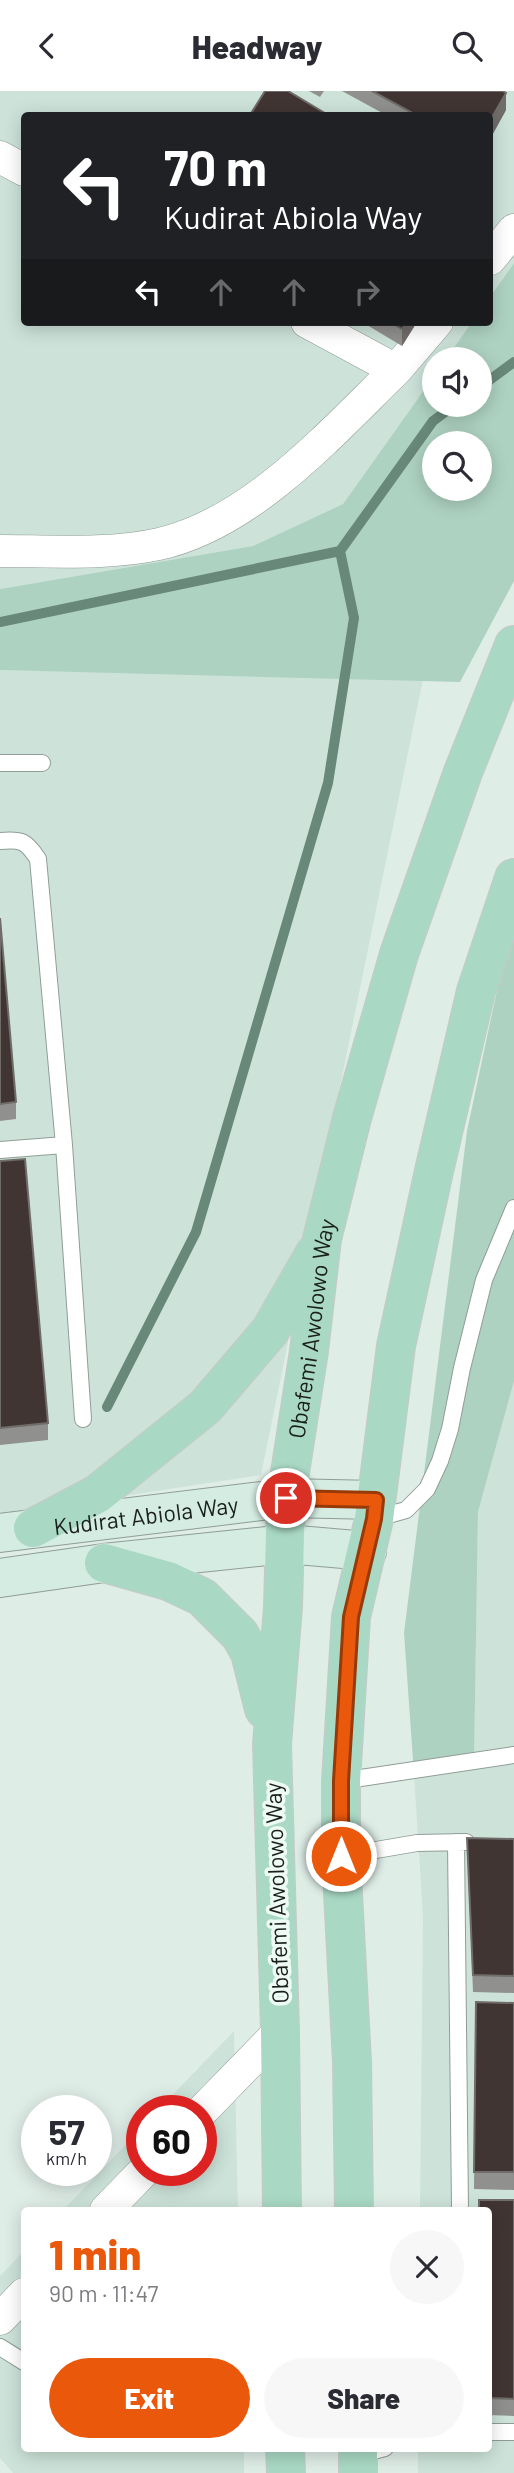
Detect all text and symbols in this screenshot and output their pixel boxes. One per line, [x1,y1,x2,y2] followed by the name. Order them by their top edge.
[28,27,66,65] icon: back
[192,27,322,65] text: Headway
[448,27,486,65] icon: search
[164,137,267,196] text: 70 m
[49,140,140,231] icon: left
[164,197,422,235] text: Kudirat Abiola Way
[129,273,167,311] icon: left
[202,273,240,311] icon: ahead
[275,273,313,311] icon: ahead
[348,273,386,311] icon: right
[422,347,492,501] map controls
[422,347,492,417] button: sound
[422,431,492,501] button: search
[282,1215,341,1440] street label: Obafemi Awolowo Way
[256,1468,316,1528] pin
[267,1479,305,1517] icon: arrive
[52,1490,240,1540] street label: Kudirat Abiola Way
[258,1781,294,2004] street label: Obafemi Awolowo Way
[304,1819,378,1893] position arrow
[126,2095,217,2186] speed limit sign: 60
[48,2110,85,2152] text: 57
[46,2147,87,2169] text: km/h
[49,2228,141,2278] text: 1 min
[390,2230,464,2304] button: close
[49,2279,158,2307] text: 90 m · 11:47
[49,2358,250,2438] button: Exit
[264,2358,464,2438] button: Share

